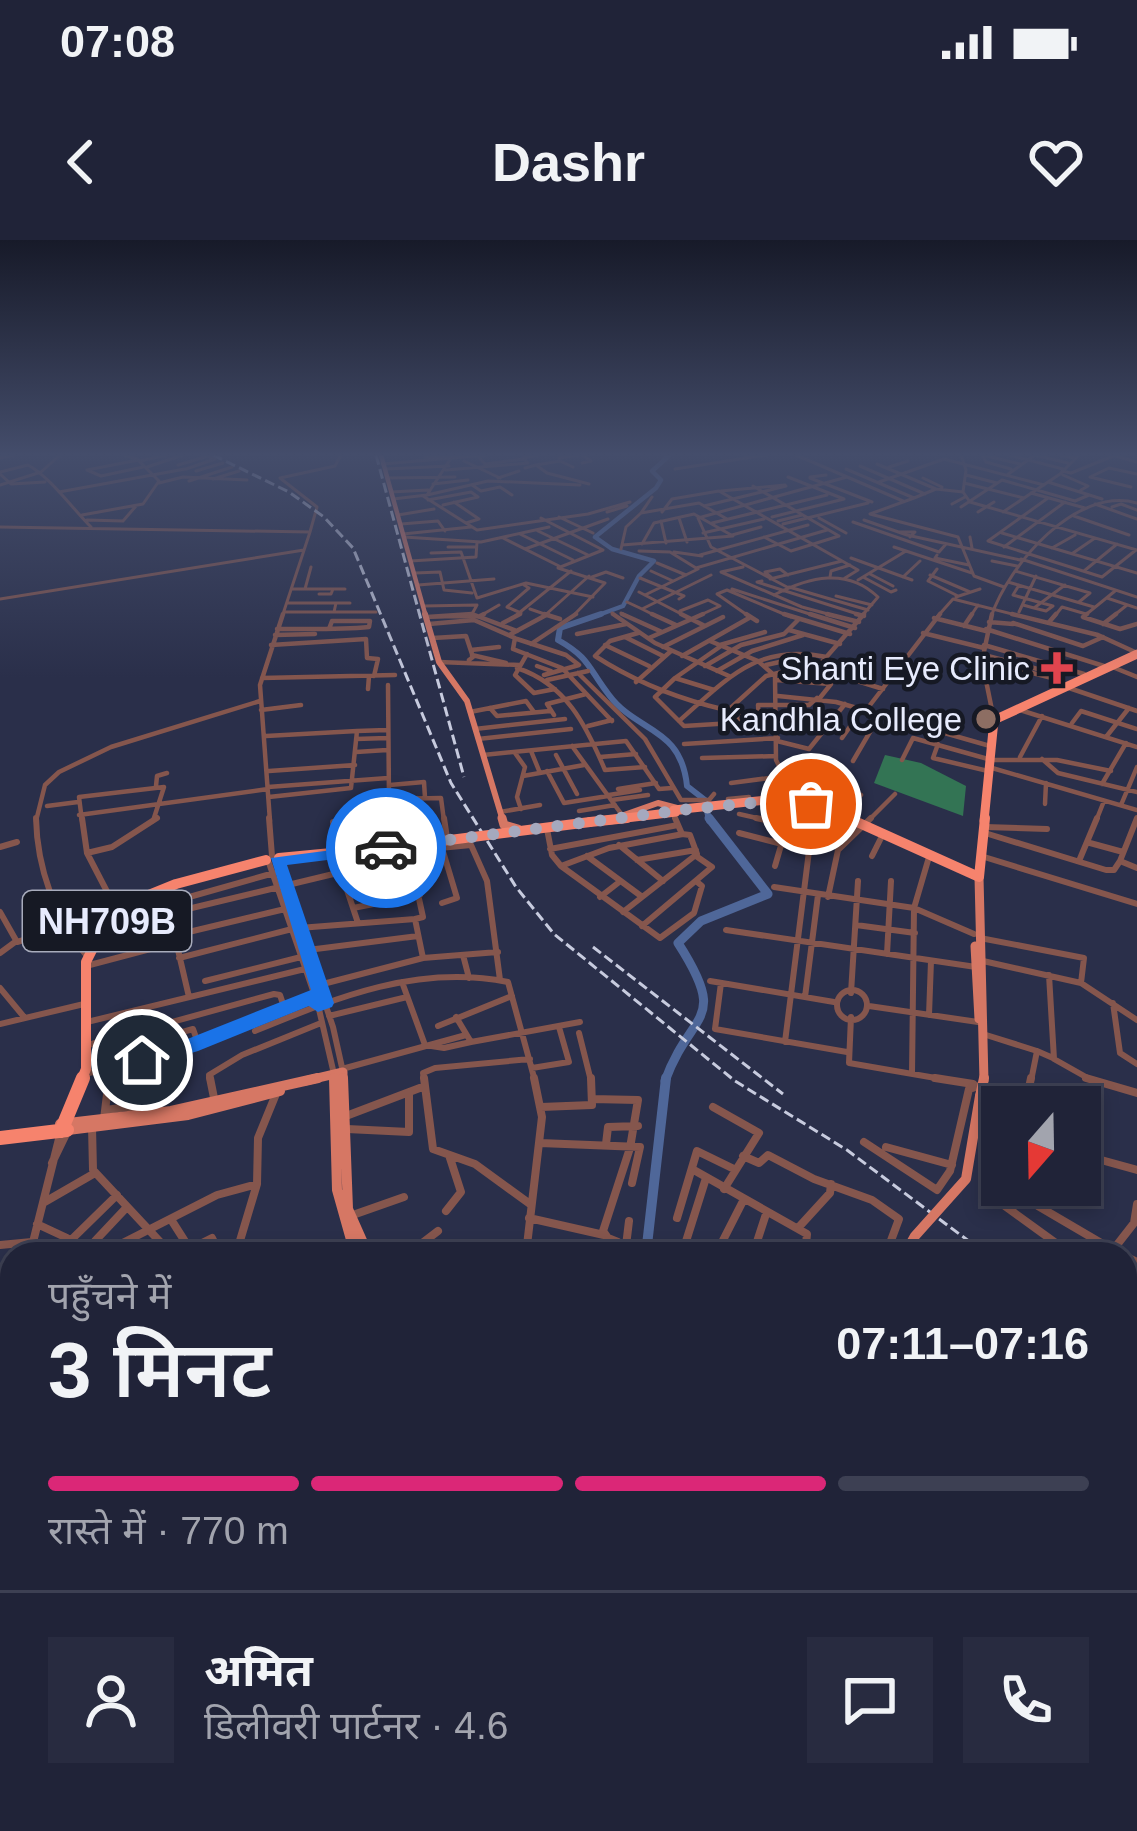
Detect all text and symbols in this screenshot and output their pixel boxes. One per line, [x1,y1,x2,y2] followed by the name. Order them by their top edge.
[60,16,175,67] text: 07:08
[48,129,114,195] icon: back
[1023,129,1089,195] icon: heart
[492,132,645,192] text: Dashr
[781,650,1030,687] place label: Shanti Eye Clinic
[1041,652,1073,684] marker: Shanti Eye Clinic
[720,701,962,738] place label: Kandhla College
[973,706,999,732] marker: Kandhla College
[760,753,862,855] pin
[778,771,844,837] icon: bag
[326,788,446,908] courier
[353,815,419,881] icon: car
[23,891,191,951] road number: NH709B
[91,1009,193,1111] pin
[109,1027,175,1093] icon: home
[981,1086,1101,1206] north arrow
[981,1086,1101,1206] map controls
[48,1274,171,1317] text: पहुँचने में
[836,1318,1089,1369] text: 07:11–07:16
[48,1326,271,1414] text: 3 मिनट
[48,1509,289,1552] text: रास्ते में · 770 m
[48,1637,174,1763] button: person
[807,1637,933,1763] button: chat
[963,1637,1089,1763] button: phone
[204,1645,313,1696] text: अमित
[204,1704,508,1747] text: डिलीवरी पार्टनर · 4.6

